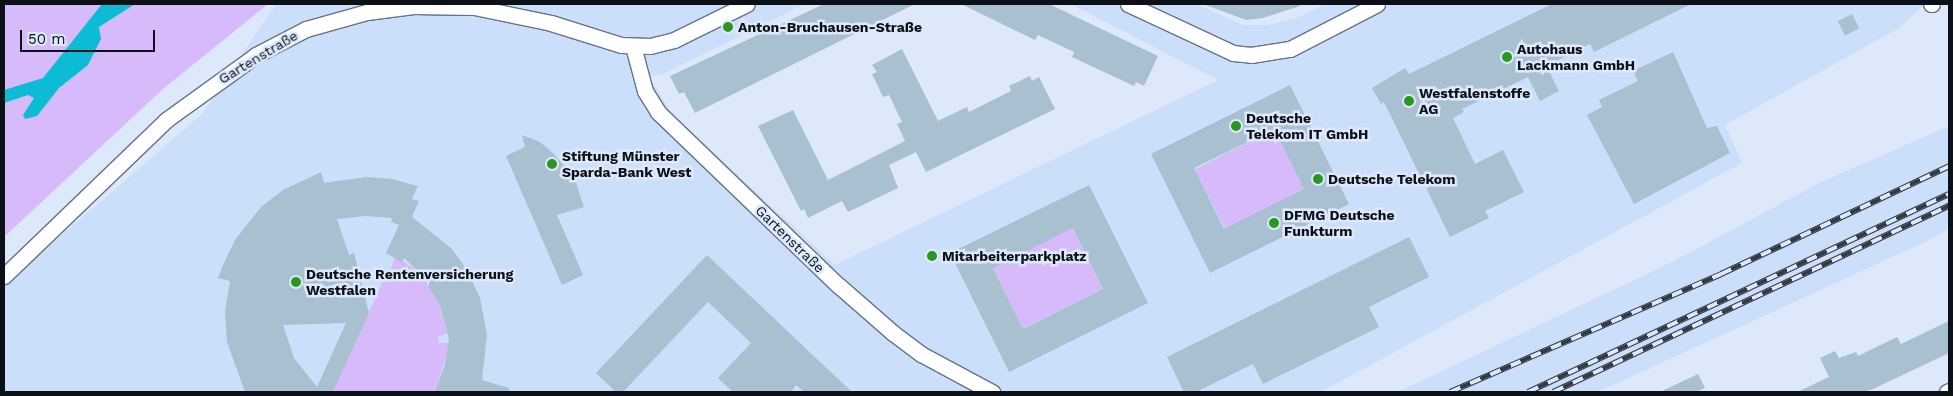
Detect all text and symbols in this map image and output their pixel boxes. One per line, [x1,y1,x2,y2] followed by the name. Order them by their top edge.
[738,19,922,35] place label: Anton-Bruchausen-Straße
[22,20,158,52] scale bar
[722,21,734,33] marker: Anton-Bruchausen-Straße
[215,27,301,87] street label: Gartenstraße
[28,30,65,48] text: 50 m
[1517,41,1635,74] place label: Autohaus Lackmann GmbH
[1501,51,1513,63] marker: Autohaus Lackmann GmbH
[1419,85,1530,118] place label: Westfalenstoffe AG
[1403,95,1415,107] marker: Westfalenstoffe AG
[1246,110,1369,142] place label: Deutsche Telekom IT GmbH
[1230,120,1242,132] marker: Deutsche Telekom IT GmbH
[562,148,692,180] place label: Stiftung Münster Sparda-Bank West
[546,158,558,170] marker: Stiftung Münster Sparda-Bank West
[1328,171,1456,187] place label: Deutsche Telekom
[1312,173,1324,185] marker: Deutsche Telekom
[752,202,828,276] street label: Gartenstraße
[1284,207,1395,240] place label: DFMG Deutsche Funkturm
[1268,217,1280,229] marker: DFMG Deutsche Funkturm
[942,248,1087,264] place label: Mitarbeiterparkplatz
[926,250,938,262] marker: Mitarbeiterparkplatz
[306,266,513,298] place label: Deutsche Rentenversicherung Westfalen
[290,276,302,288] marker: Deutsche Rentenversicherung Westfalen

